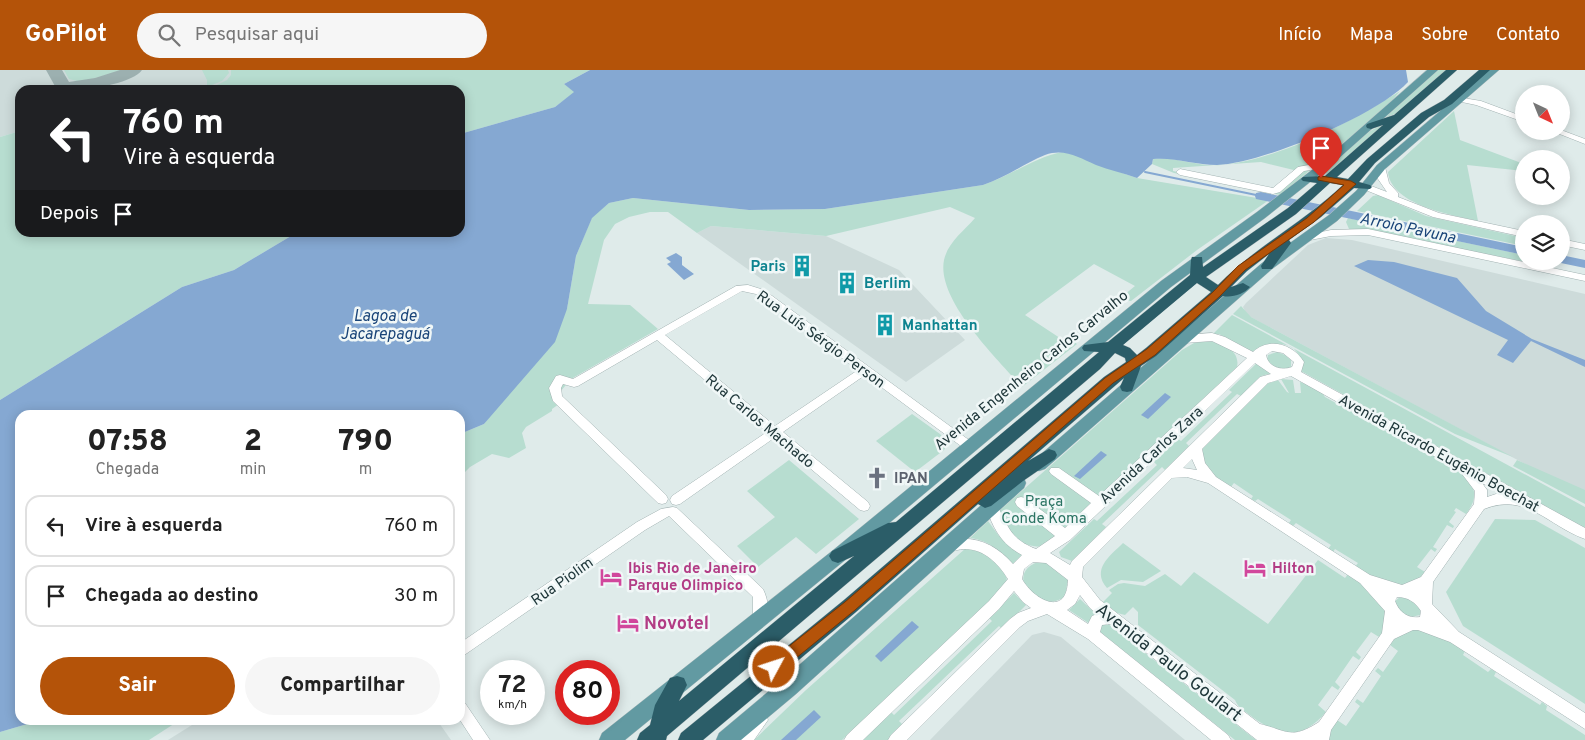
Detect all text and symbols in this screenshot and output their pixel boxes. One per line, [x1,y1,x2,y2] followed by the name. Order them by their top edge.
[137,13,487,58] search box
[25,20,107,50] text: GoPilot
[155,21,183,49] icon: search
[195,23,319,47] text: Pesquisar aqui
[1278,24,1322,47] text: Início
[1350,24,1393,47] text: Mapa
[1421,24,1468,47] text: Sobre
[1496,24,1560,47] text: Contato
[1515,85,1570,140] north arrow
[1515,85,1570,270] map controls
[123,102,224,146] text: 760 m
[40,105,105,170] icon: left
[1300,127,1342,178] pin
[1307,134,1335,162] icon: arrive
[123,145,275,172] text: Vire à esquerda
[1515,150,1570,205] button: search
[109,200,137,228] icon: arrive
[40,202,99,226] text: Depois
[1358,209,1458,249] water label: Arroio Pavuna
[1515,215,1570,270] button: layers
[789,253,815,279] building icon: Paris
[751,258,786,277] place label: Paris
[834,270,860,296] building icon: Berlim
[864,275,911,294] place label: Berlim
[752,287,888,393] street label: Rua Luís Sérgio Person
[931,287,1133,455] street label: Avenida Engenheiro Carlos Carvalho
[340,307,431,345] water label: Lagoa de Jacarepaguá
[872,312,898,338] building icon: Manhattan
[902,317,978,336] place label: Manhattan
[701,371,817,473] street label: Rua Carlos Machado
[1334,391,1542,518] street label: Avenida Ricardo Eugênio Boechat
[1096,403,1208,509] street label: Avenida Carlos Zara
[87,424,168,461] text: 07:58
[244,424,262,461] text: 2
[338,424,393,461] text: 790
[95,460,159,480] text: Chegada
[240,460,266,480] text: min
[359,460,372,480] text: m
[864,465,890,491] church icon: IPAN
[894,470,928,489] place label: IPAN
[1001,493,1087,529] park label: Praça Conde Koma
[42,512,70,540] icon: left
[85,514,223,538] text: Vire à esquerda
[385,514,438,538] text: 760 m
[528,554,598,611] street label: Rua Piolim
[1242,555,1268,581] hotel icon: Hilton
[628,560,757,596] place label: Ibis Rio de Janeiro Parque Olimpico
[1272,560,1314,579] place label: Hilton
[598,564,624,590] hotel icon: Ibis Rio de Janeiro Parque Olimpico
[42,582,70,610] icon: arrive
[85,584,259,608] text: Chegada ao destino
[394,584,438,608] text: 30 m
[1090,599,1246,727] street label: Avenida Paulo Goulart
[615,610,641,636] hotel icon: Novotel
[644,613,709,636] place label: Novotel
[747,640,799,692] position arrow
[40,657,235,715] button: Sair
[245,657,440,715] button: Compartilhar
[555,660,620,725] speed limit sign: 80
[498,670,527,702] text: 72
[498,697,527,713] text: km/h

